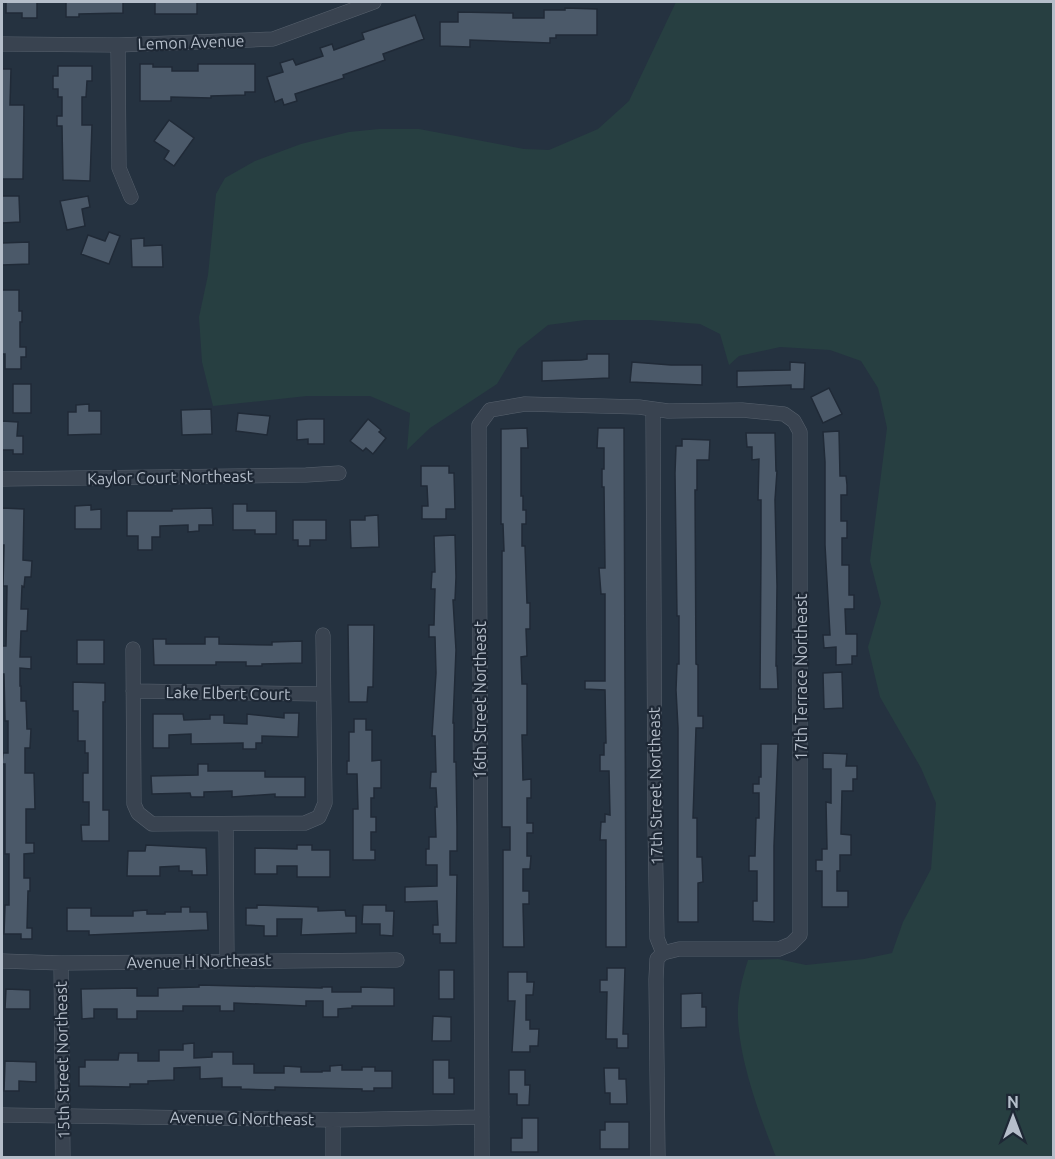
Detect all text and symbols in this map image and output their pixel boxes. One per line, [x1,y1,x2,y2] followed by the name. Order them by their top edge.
[137,31,245,53] street label: Lemon Avenue
[87,467,254,487] street label: Kaylor Court Northeast
[792,593,810,760] street label: 17th Terrace Northeast
[471,620,489,779] street label: 16th Street Northeast
[165,683,291,703] street label: Lake Elbert Court
[645,706,665,865] street label: 17th Street Northeast
[126,951,272,971] street label: Avenue H Northeast
[52,980,72,1139] street label: 15th Street Northeast
[983,1087,1043,1147] north arrow
[1007,1093,1019,1111] text: N
[170,1108,315,1128] street label: Avenue G Northeast

